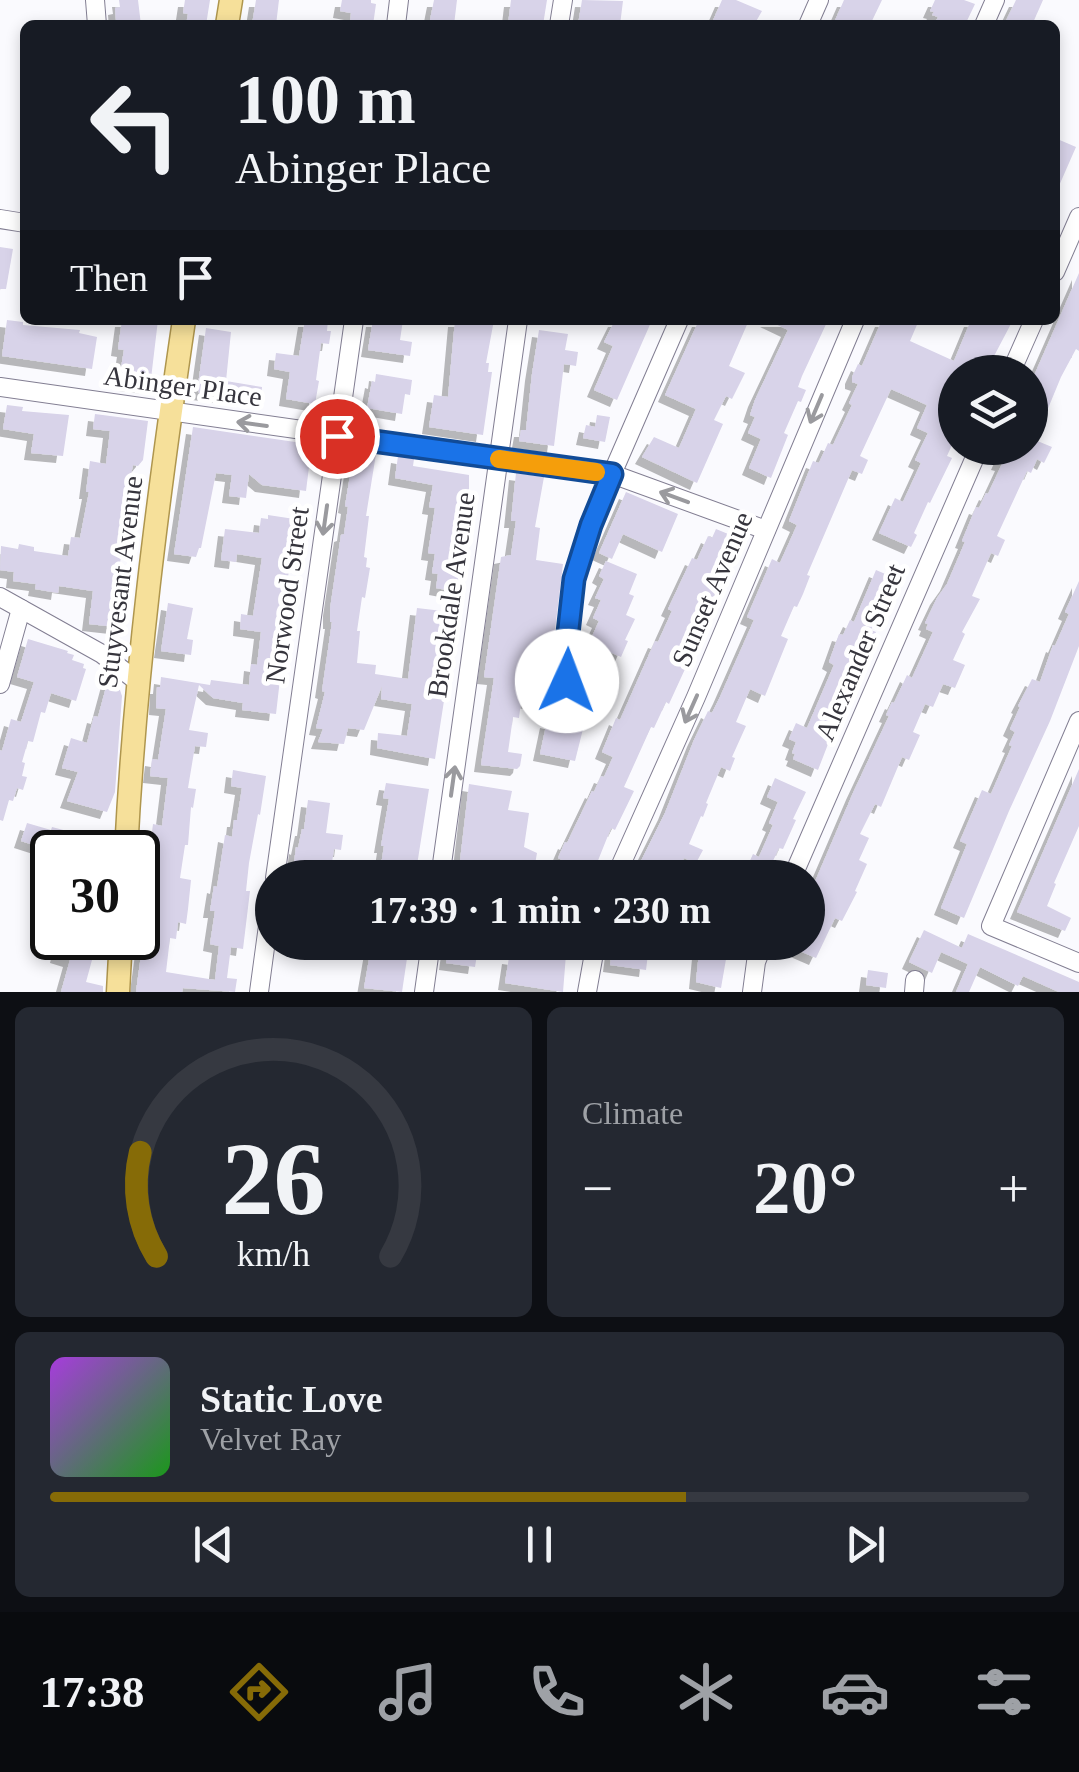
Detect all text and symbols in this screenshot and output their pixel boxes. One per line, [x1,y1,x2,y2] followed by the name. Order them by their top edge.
[70,60,200,190] icon: left
[235,61,416,138] text: 100 m
[235,143,491,193] text: Abinger Place
[168,250,223,305] icon: arrive
[70,257,148,299] text: Then
[938,355,1048,465] map controls
[938,355,1048,465] button: layers
[102,360,264,412] street label: Abinger Place
[806,393,824,424] one-way arrow
[295,394,380,479] pin
[310,409,365,464] icon: arrive
[236,415,268,433] one-way arrow
[92,474,148,690] street label: Stuyvesant Avenue
[660,487,691,505] one-way arrow
[421,490,481,700] street label: Brookdale Avenue
[259,504,315,685] street label: Norwood Street
[316,504,334,536] one-way arrow
[665,507,759,671] street label: Sunset Avenue
[809,559,911,745] street label: Alexander Street
[515,629,619,733] position arrow
[681,693,699,724] one-way arrow
[445,765,463,798] one-way arrow
[30,830,160,960] speed limit sign: 30
[369,889,711,931] text: 17:39 · 1 min · 230 m
[582,1095,683,1131] text: Climate
[222,1121,326,1236] text: 26
[753,1146,858,1229] text: 20°
[582,1158,613,1219] text: −
[998,1158,1029,1219] text: +
[237,1234,310,1274] text: km/h
[200,1378,383,1420] text: Static Love
[200,1421,341,1457] text: Velvet Ray
[186,1517,241,1572] icon: previous
[512,1517,567,1572] icon: pause
[838,1517,893,1572] icon: next
[224,1657,294,1727] icon: directions
[373,1657,443,1727] icon: music
[522,1657,592,1727] icon: phone
[671,1657,741,1727] icon: climate
[820,1657,890,1727] icon: car
[969,1657,1039,1727] icon: filters
[40,1667,145,1717] text: 17:38

